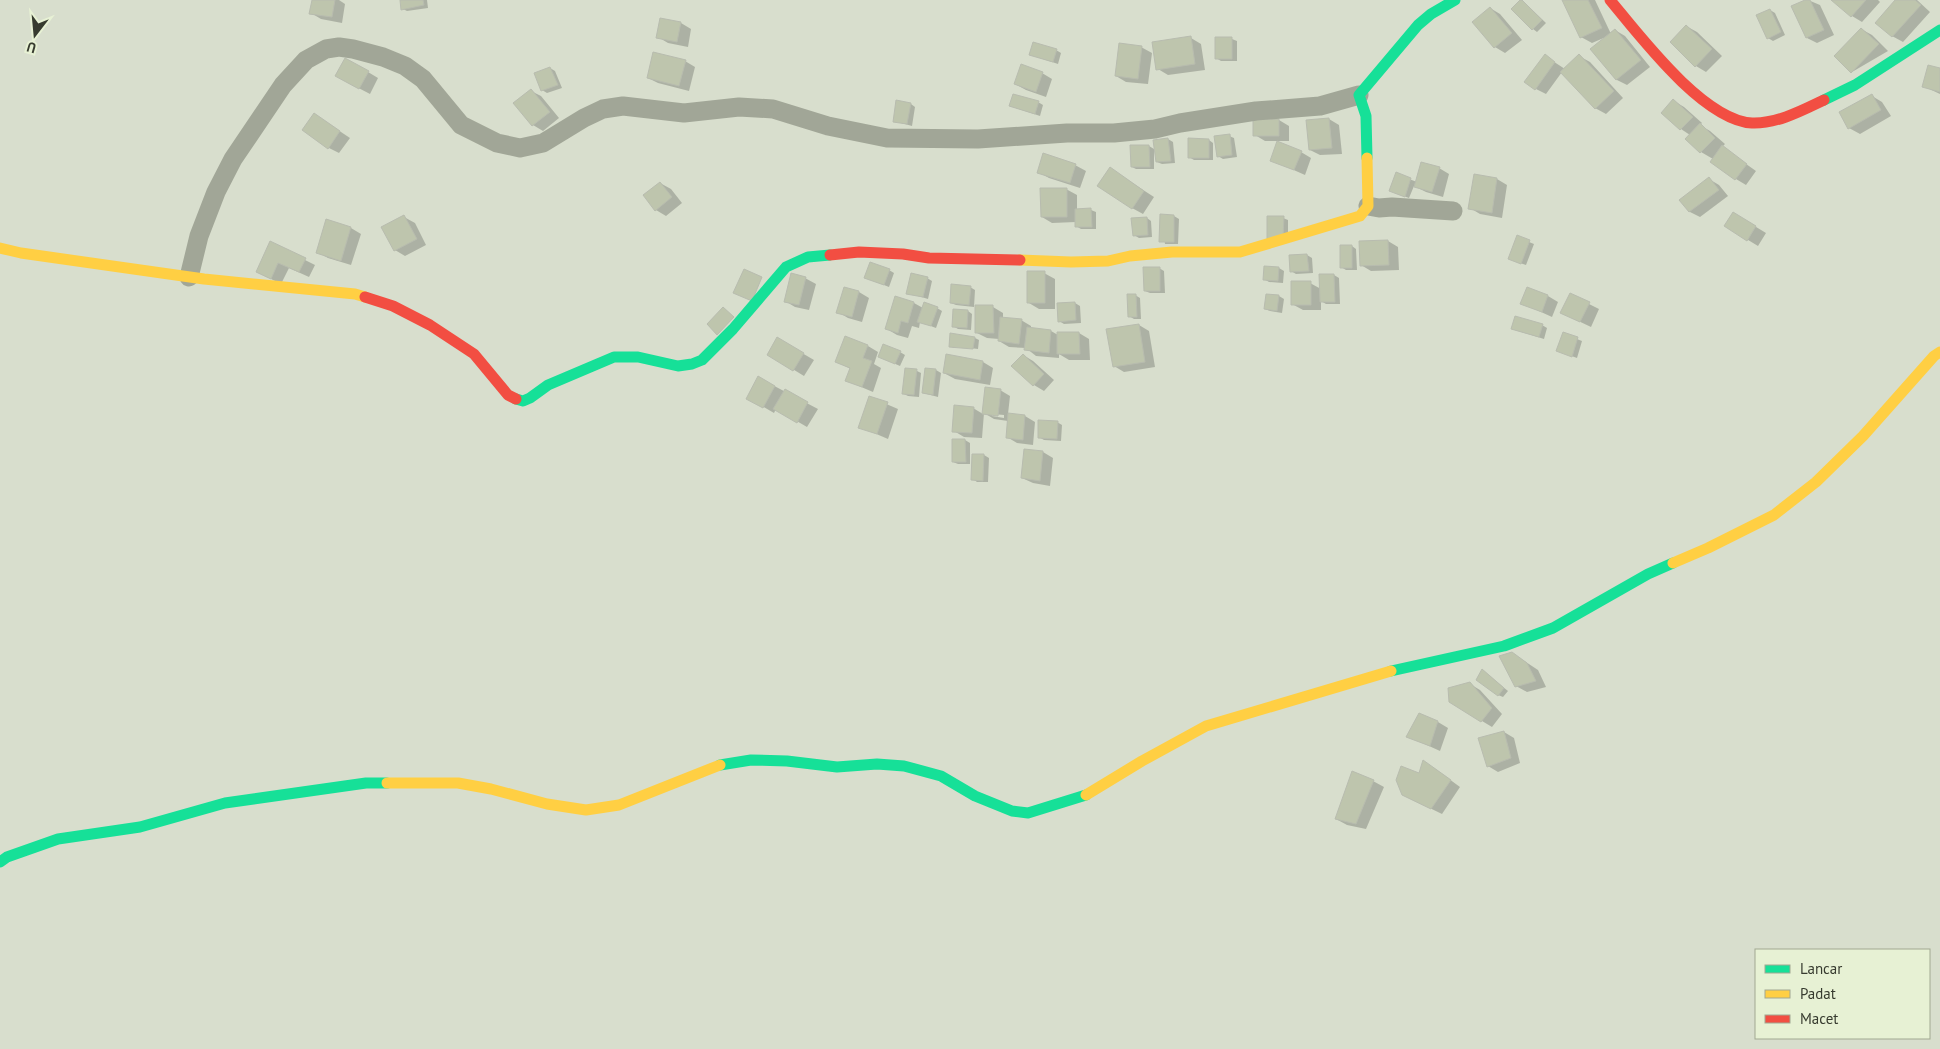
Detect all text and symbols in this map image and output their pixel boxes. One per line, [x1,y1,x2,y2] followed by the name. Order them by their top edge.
[10,10,60,60] north arrow
[25,38,38,57] text: U
[1755,949,1930,1039] legend
[1800,959,1842,978] text: Lancar
[1800,984,1836,1003] text: Padat
[1800,1009,1838,1028] text: Macet

